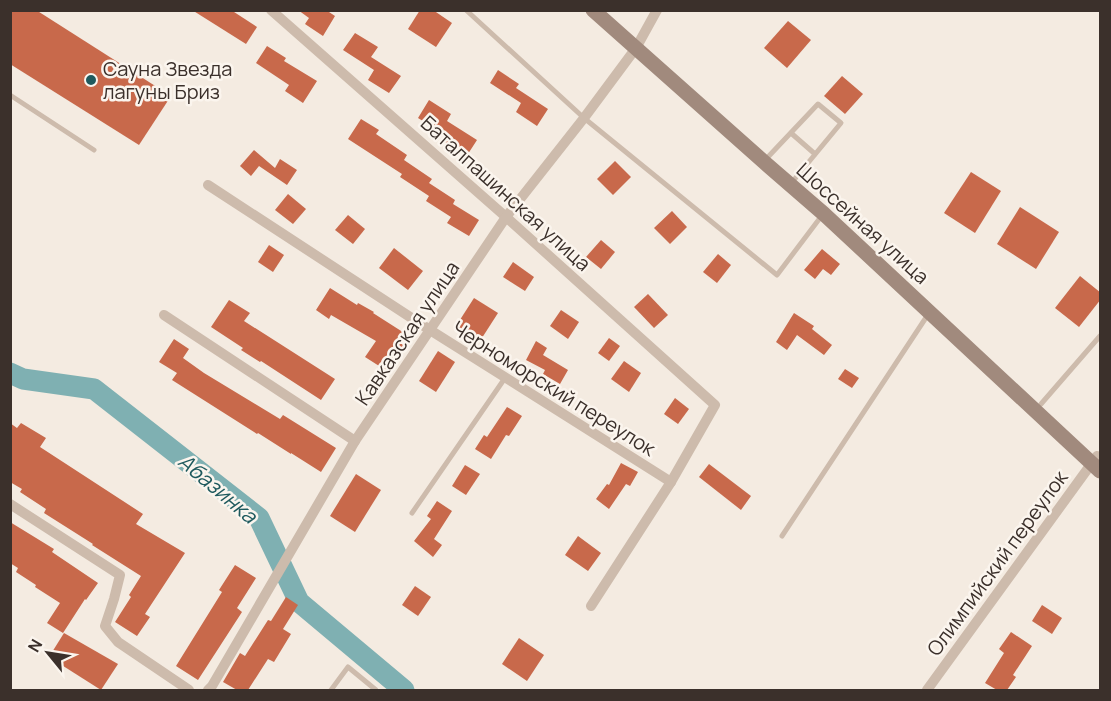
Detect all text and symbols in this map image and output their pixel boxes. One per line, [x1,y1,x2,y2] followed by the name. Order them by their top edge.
[103,55,232,105] place label: Сауна Звезда лагуны Бриз
[84,73,98,87] marker: Сауна Звезда лагуны Бриз
[415,109,597,277] street label: Баталпашинская улица
[791,156,935,290] street label: Шоссейная улица
[349,256,465,410] street label: Кавказская улица
[447,314,662,462] street label: Черноморский переулок
[173,447,264,530] water label: Абазинка
[921,464,1074,661] street label: Олимпийский переулок
[18,623,78,683] north arrow
[23,635,47,656] text: N

